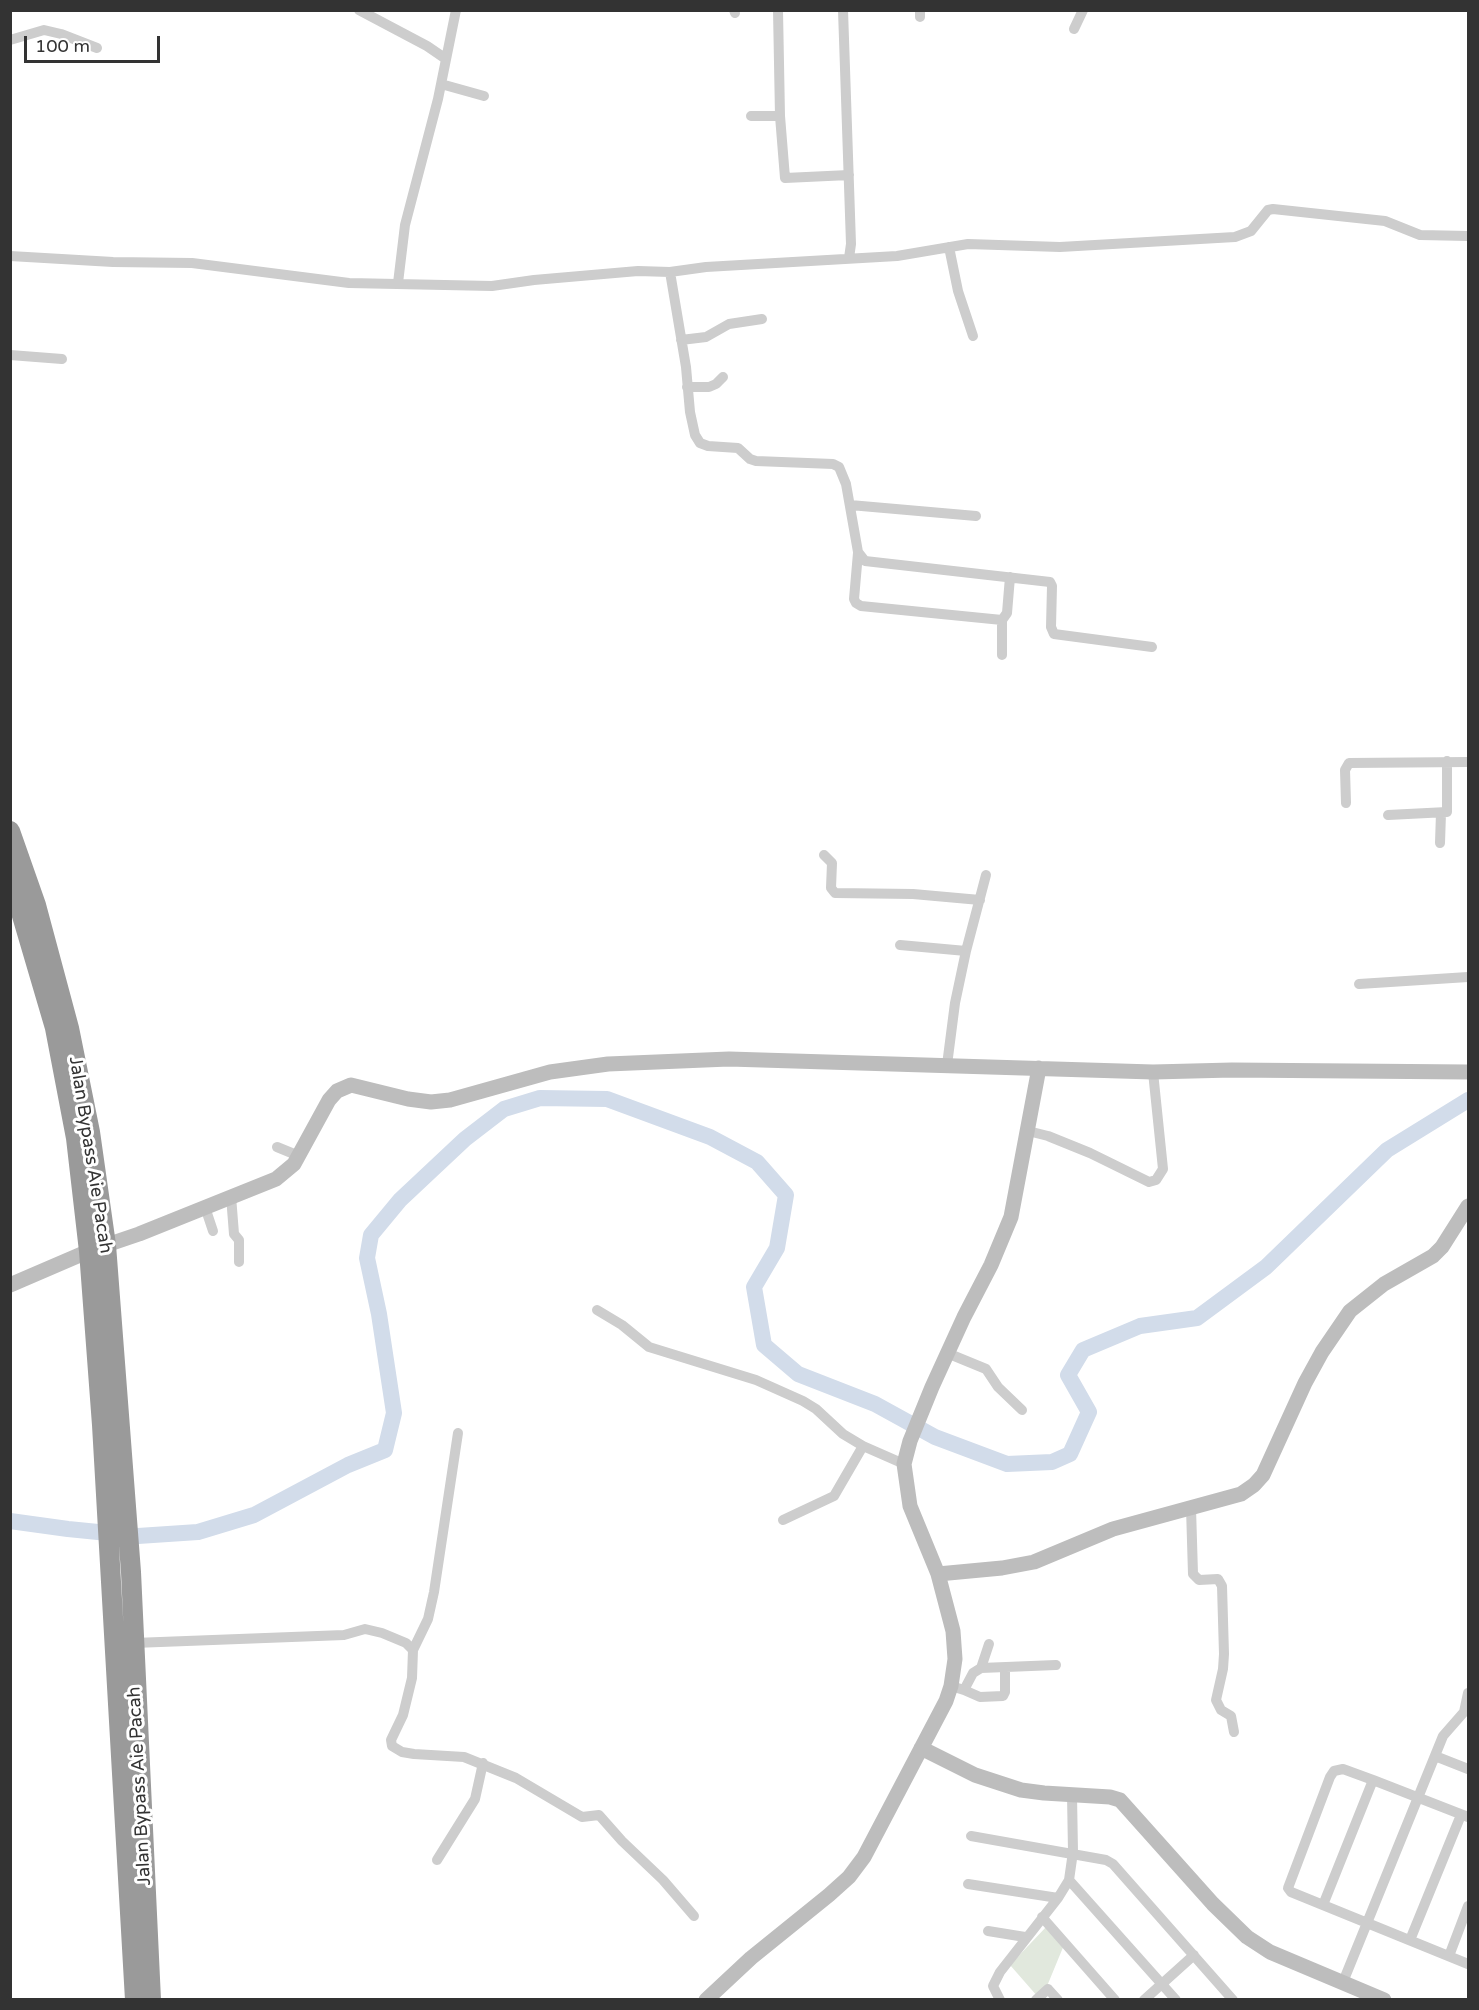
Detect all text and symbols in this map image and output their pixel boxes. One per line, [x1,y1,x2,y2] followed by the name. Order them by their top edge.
[27,24,164,62] scale bar
[35,35,90,57] text: 100 m
[64,1055,116,1255] street label: Jalan Bypass Aie Pacah
[124,1686,156,1886] street label: Jalan Bypass Aie Pacah

